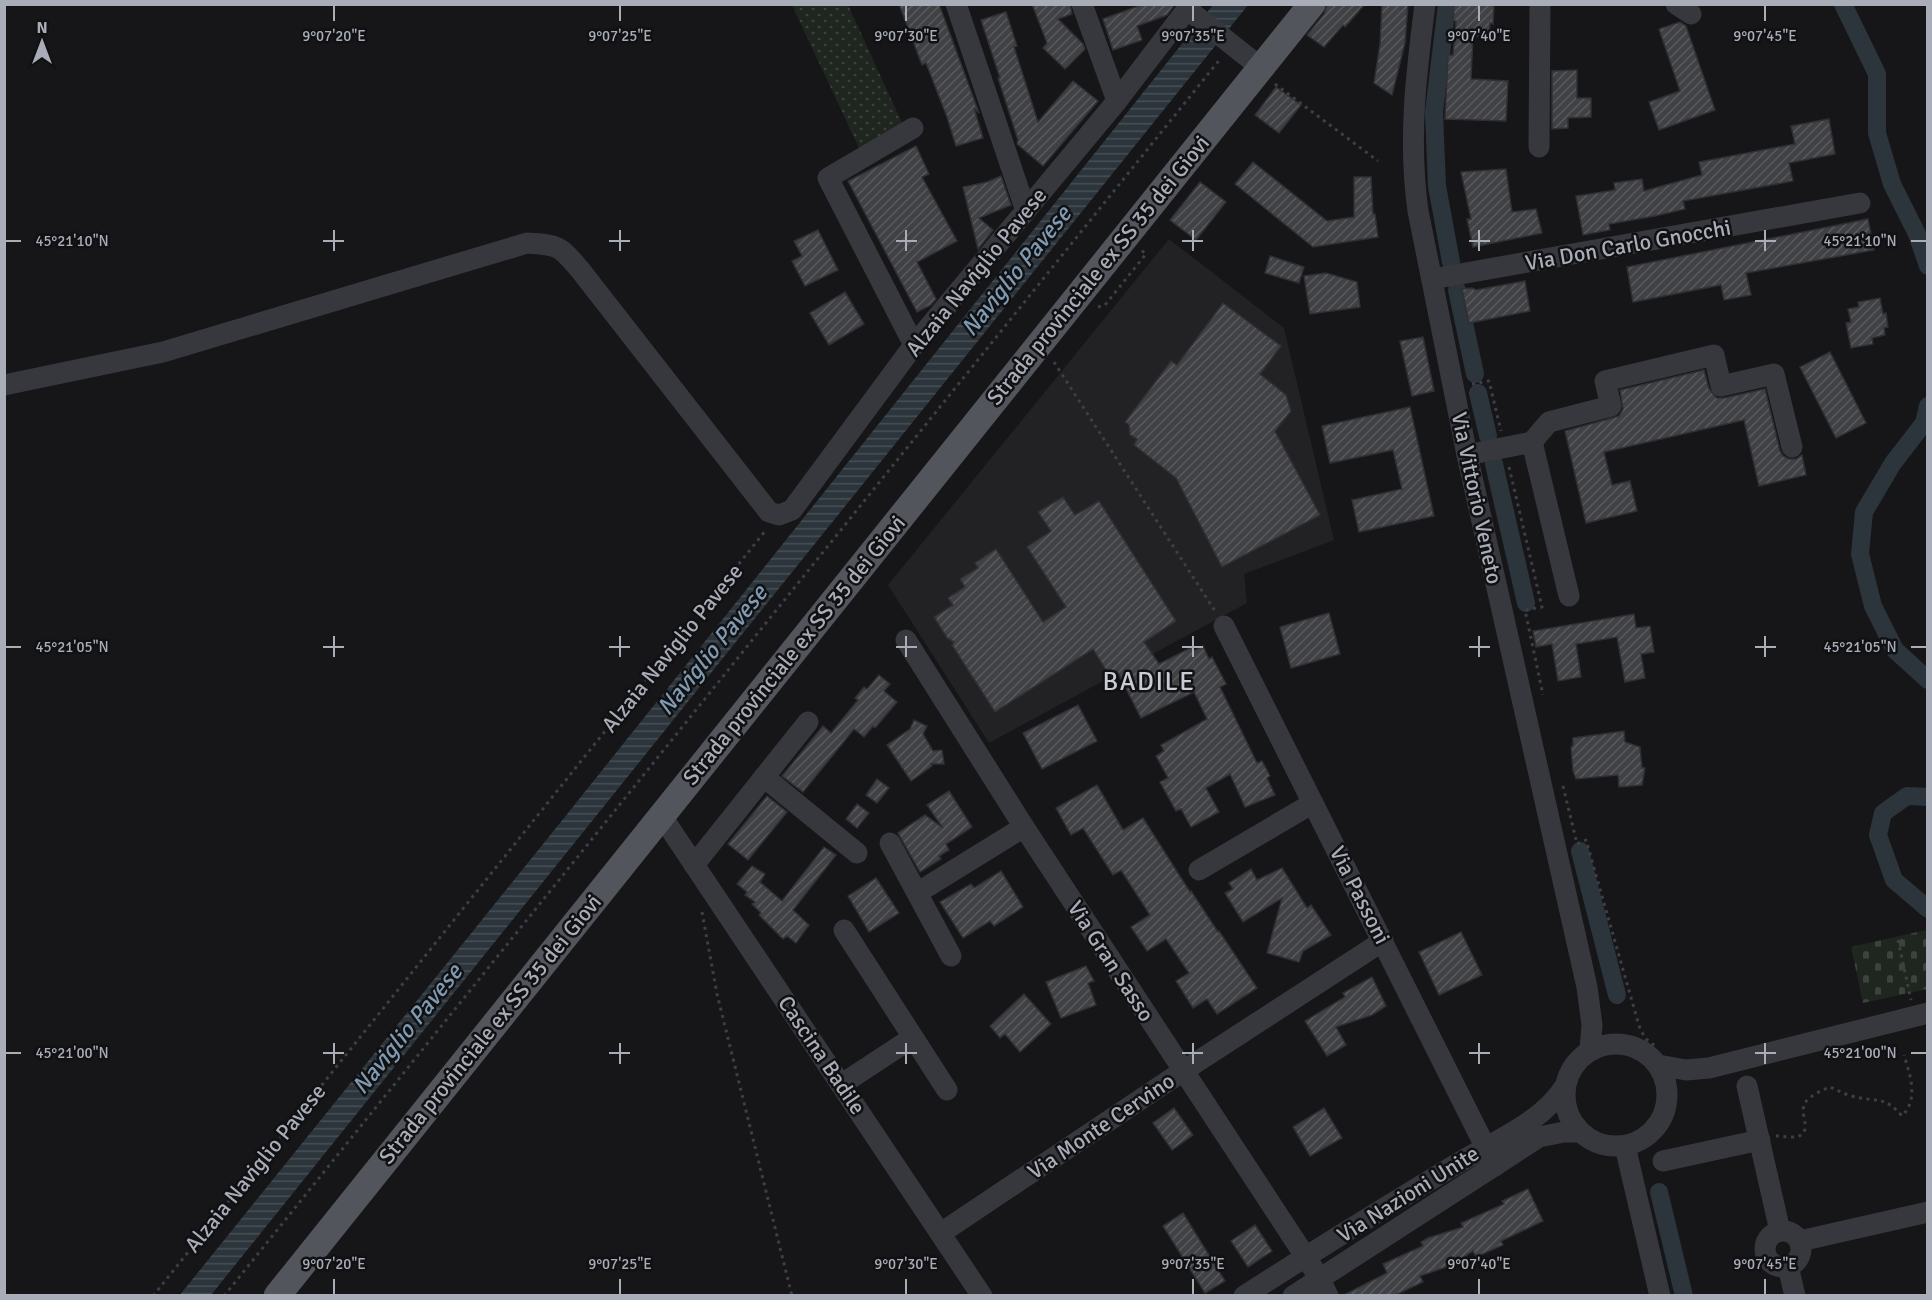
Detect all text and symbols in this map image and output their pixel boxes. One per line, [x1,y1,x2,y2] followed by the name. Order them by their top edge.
[12,12,72,72] north arrow
[36,18,48,38] text: N
[302,27,366,45] text: 9°07'20"E
[588,27,652,45] text: 9°07'25"E
[874,27,938,45] text: 9°07'30"E
[1161,27,1225,45] text: 9°07'35"E
[1447,27,1511,45] text: 9°07'40"E
[1733,27,1797,45] text: 9°07'45"E
[981,130,1215,410] street label: Strada provinciale ex SS 35 dei Giovi
[900,182,1052,362] street label: Alzaia Naviglio Pavese
[954,199,1078,342] water label: Naviglio Pavese
[1523,214,1733,276] street label: Via Don Carlo Gnocchi
[35,232,109,250] text: 45°21'10"N
[1823,232,1897,250] text: 45°21'10"N
[1446,410,1508,586] street label: Via Vittorio Veneto
[677,510,911,790] street label: Strada provinciale ex SS 35 dei Giovi
[596,559,748,737] street label: Alzaia Naviglio Pavese
[651,579,773,721] water label: Naviglio Pavese
[35,638,109,656] text: 45°21'05"N
[1823,638,1897,656] text: 45°21'05"N
[1102,666,1196,698] district label: BADILE
[1324,841,1396,949] street label: Via Passoni
[373,889,607,1169] street label: Strada provinciale ex SS 35 dei Giovi
[1062,895,1160,1027] street label: Via Gran Sasso
[345,957,469,1100] water label: Naviglio Pavese
[772,990,872,1120] street label: Cascina Badile
[35,1044,109,1062] text: 45°21'00"N
[1823,1044,1897,1062] text: 45°21'00"N
[1022,1067,1180,1185] street label: Via Monte Cervino
[179,1078,331,1258] street label: Alzaia Naviglio Pavese
[1332,1140,1484,1248] street label: Via Nazioni Unite
[302,1255,366,1273] text: 9°07'20"E
[588,1255,652,1273] text: 9°07'25"E
[874,1255,938,1273] text: 9°07'30"E
[1161,1255,1225,1273] text: 9°07'35"E
[1447,1255,1511,1273] text: 9°07'40"E
[1733,1255,1797,1273] text: 9°07'45"E

